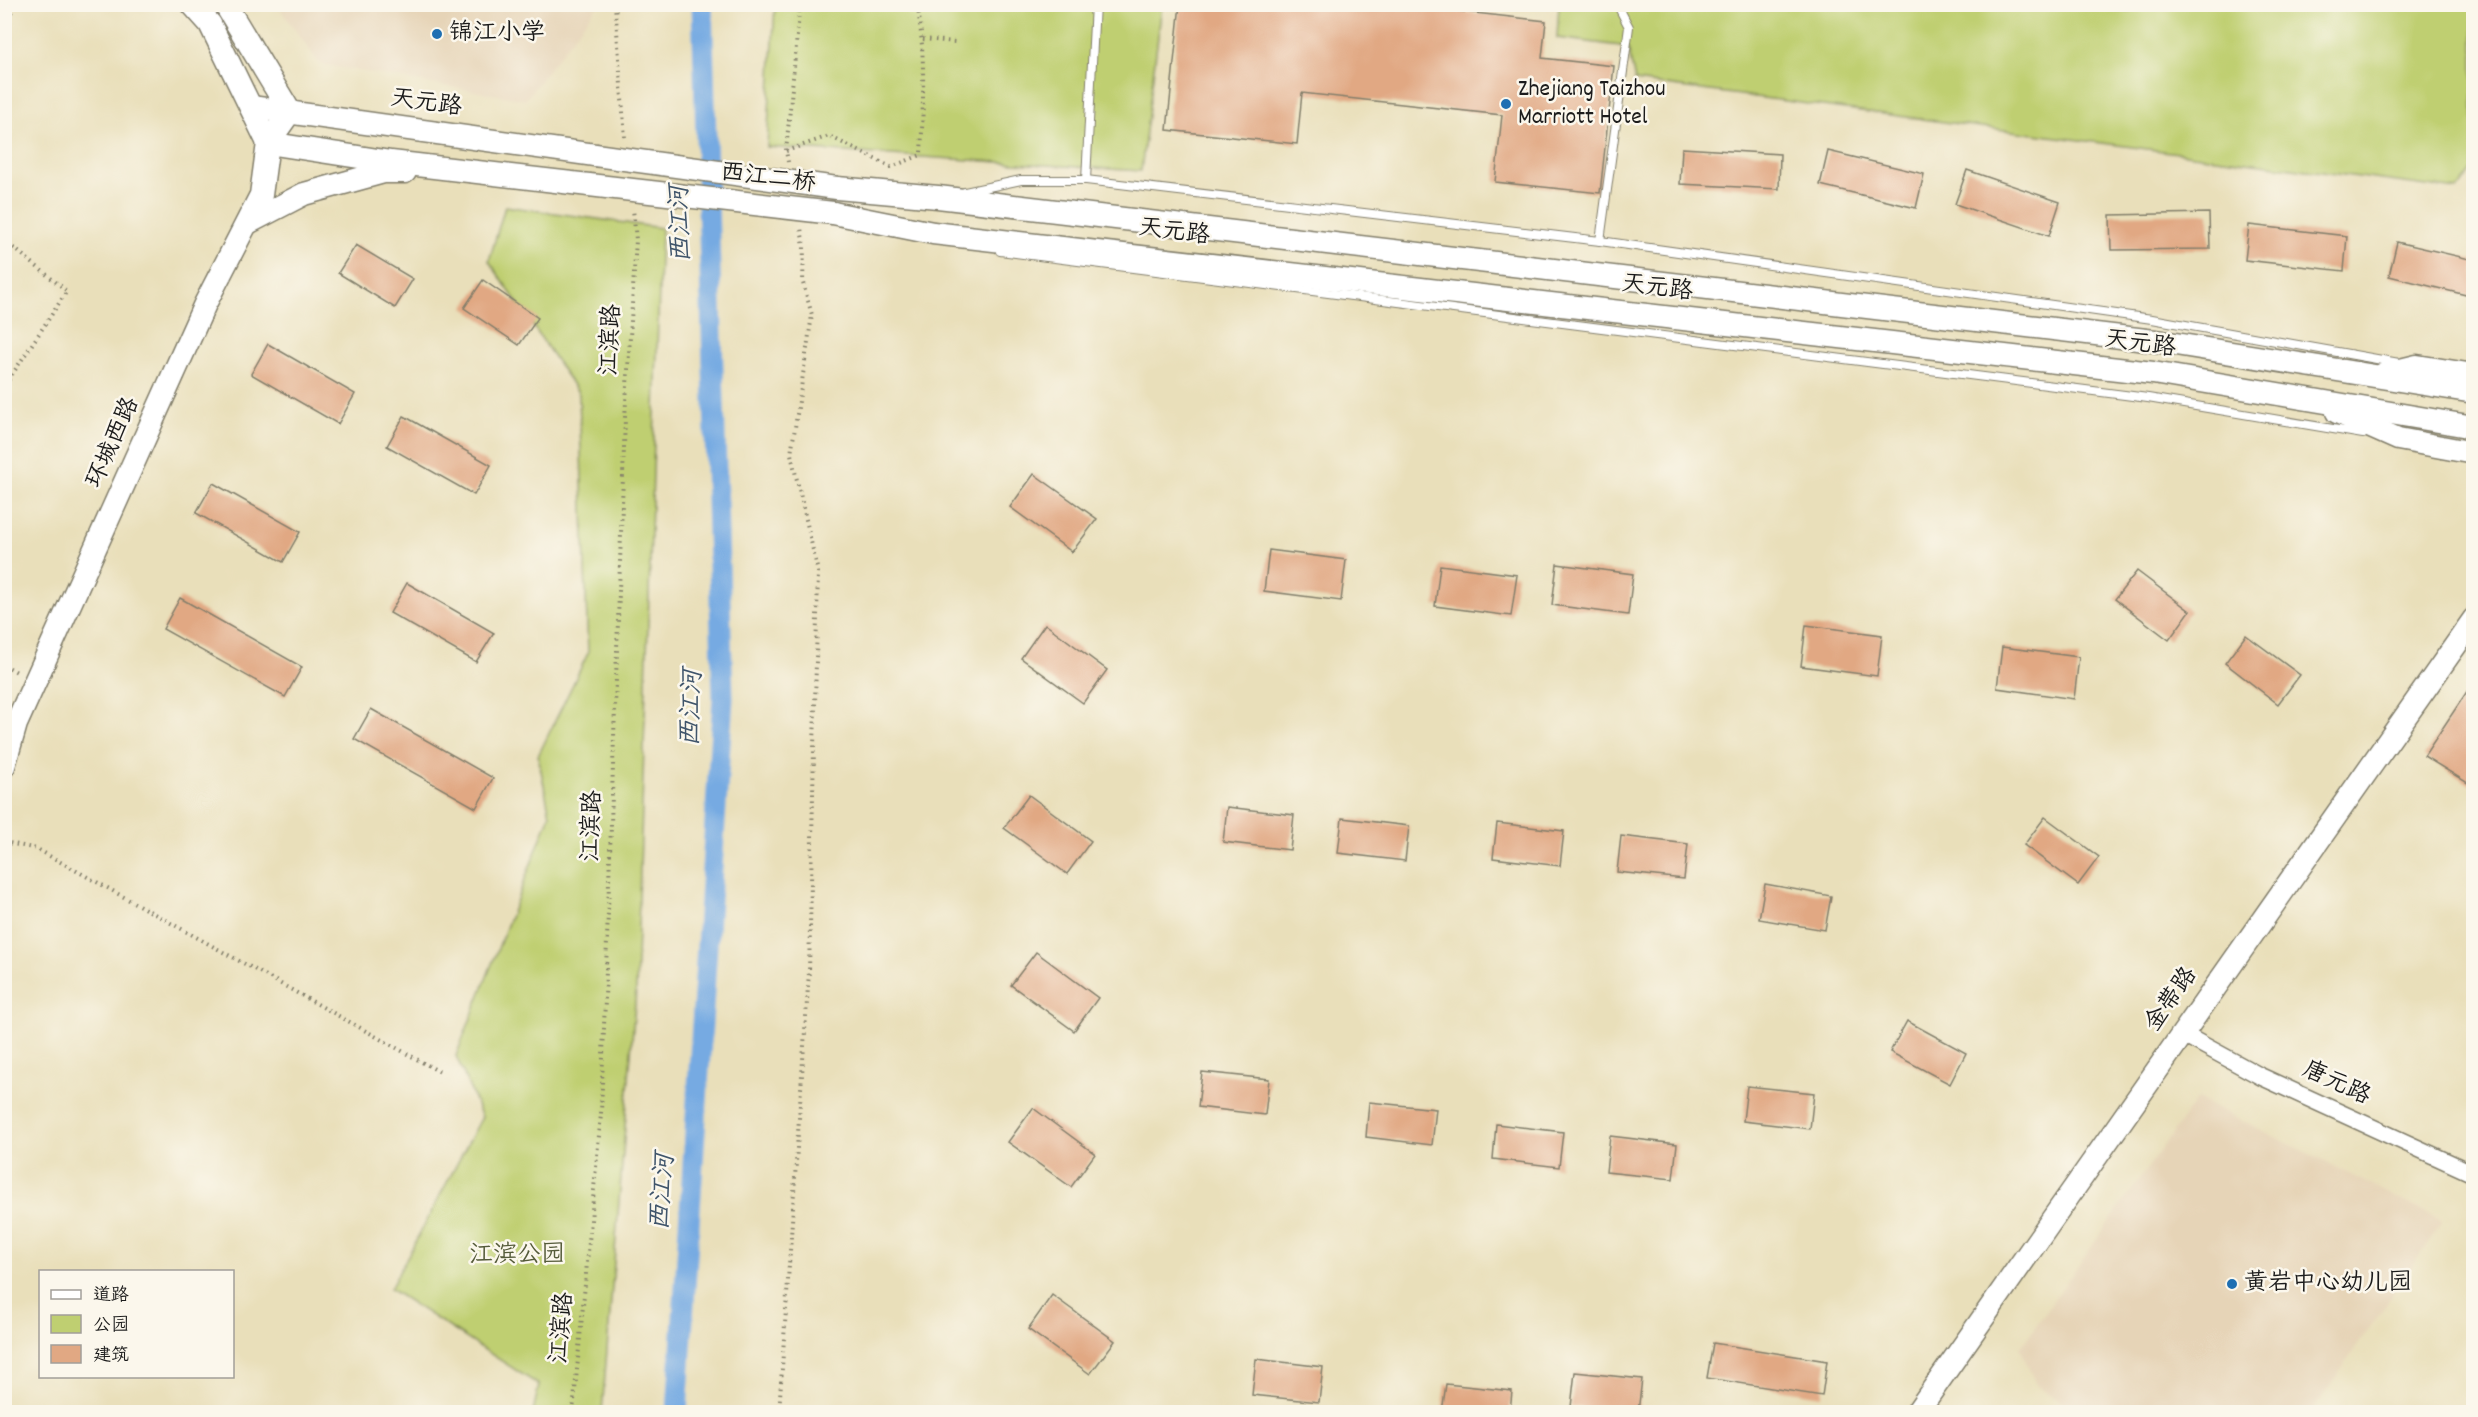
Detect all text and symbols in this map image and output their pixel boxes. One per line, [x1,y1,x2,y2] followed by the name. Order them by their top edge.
[449,17,545,51] place label: 锦江小学
[430,27,444,41] marker: 锦江小学
[1518,73,1666,135] place label: Zhejiang Taizhou Marriott Hotel
[388,82,464,126] street label: 天元路
[1499,97,1513,111] marker: Zhejiang Taizhou Marriott Hotel
[718,156,818,202] street label: 西江二桥
[662,180,702,264] water label: 西江河
[1136,212,1212,254] street label: 天元路
[1619,268,1695,310] street label: 天元路
[593,303,631,377] street label: 江滨路
[2102,323,2178,367] street label: 天元路
[79,392,149,494] street label: 环城西路
[673,664,713,748] water label: 西江河
[575,789,611,863] street label: 江滨路
[2137,961,2207,1039] street label: 金带路
[2296,1053,2376,1115] street label: 唐元路
[643,1148,685,1232] water label: 西江河
[469,1239,565,1273] park label: 江滨公园
[2244,1267,2412,1301] place label: 黄岩中心幼儿园
[39,1270,234,1378] legend
[2225,1277,2239,1291] marker: 黄岩中心幼儿园
[93,1284,129,1309] text: 道路
[543,1291,583,1365] street label: 江滨路
[93,1314,129,1339] text: 公园
[93,1344,129,1369] text: 建筑

